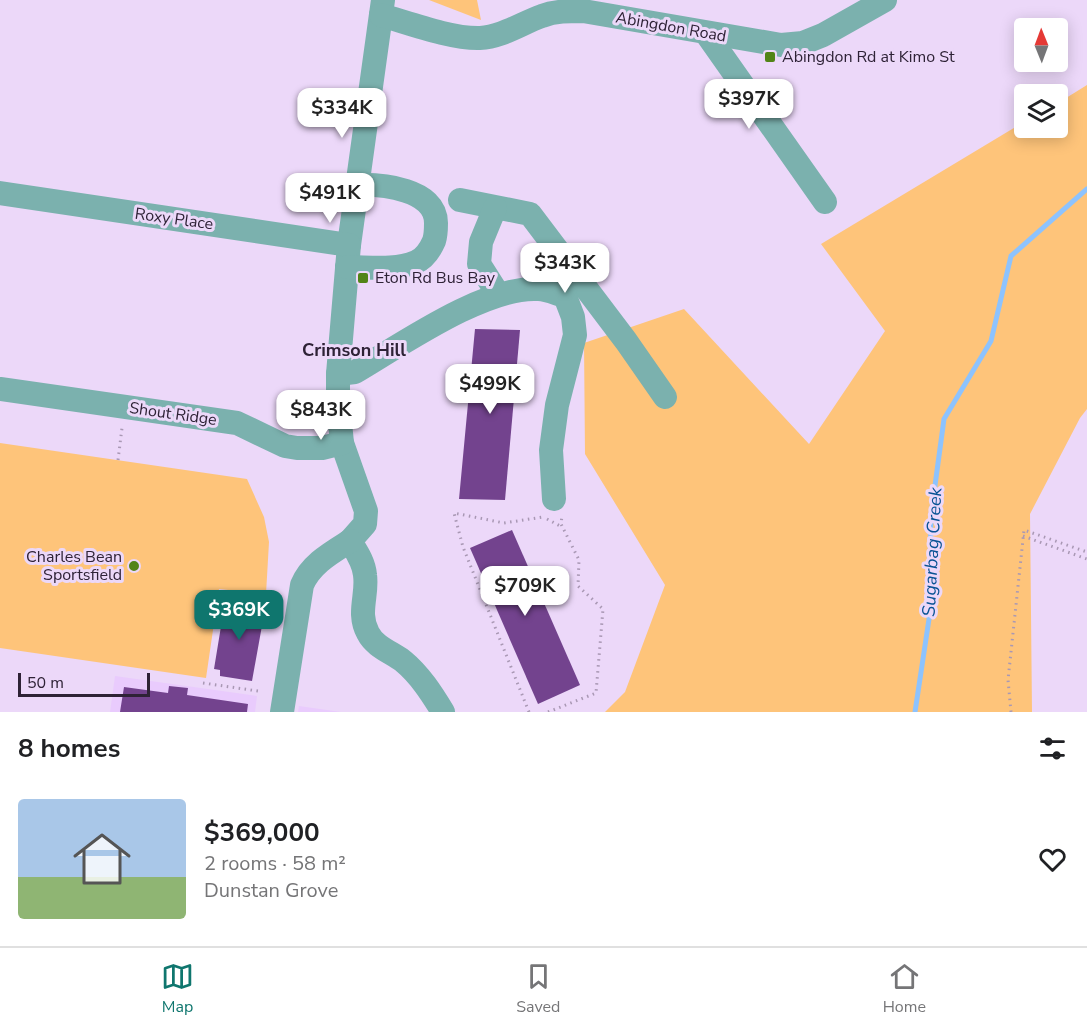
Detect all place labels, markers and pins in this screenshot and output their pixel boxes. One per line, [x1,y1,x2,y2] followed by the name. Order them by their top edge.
[782,46,955,68] place label: Abingdon Rd at Kimo St
[763,50,777,64] marker: Abingdon Rd at Kimo St
[707,79,791,130] pin: $397K
[300,88,384,139] pin: $334K
[288,173,372,224] pin: $491K
[523,243,607,294] pin: $343K
[375,267,496,289] place label: Eton Rd Bus Bay
[356,271,370,285] marker: Eton Rd Bus Bay
[448,364,532,415] pin: $499K
[279,390,363,441] pin: $843K
[26,546,122,586] place label: Charles Bean Sportsfield
[127,559,141,573] marker: Charles Bean Sportsfield
[483,566,567,617] pin: $709K
[197,590,281,641] pin: $369K

